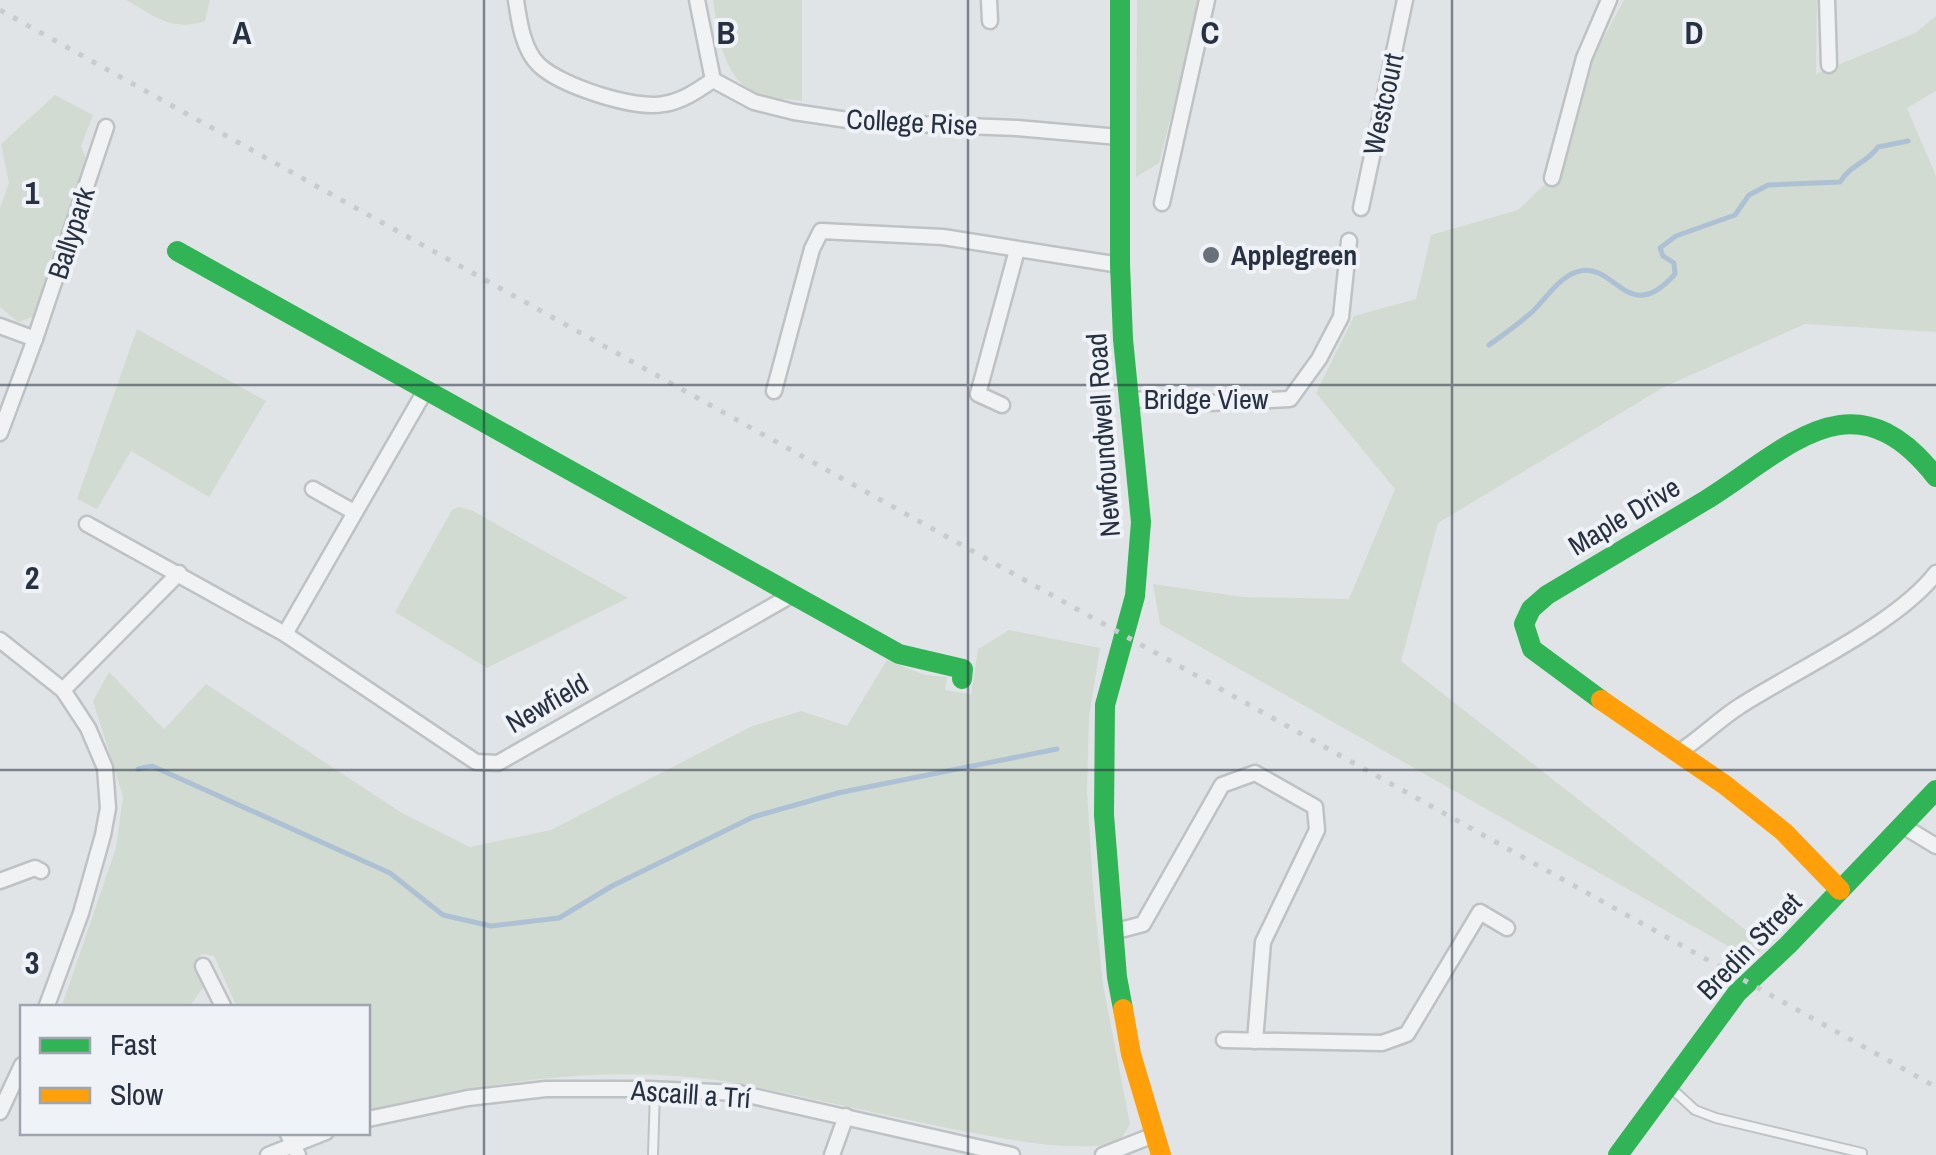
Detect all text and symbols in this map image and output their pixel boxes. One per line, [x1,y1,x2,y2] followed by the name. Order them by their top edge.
[233,11,252,54] text: A
[717,11,735,54] text: B
[1201,11,1219,54] text: C
[1685,11,1703,54] text: D
[1354,50,1412,158] street label: Westcourt
[845,100,979,144] street label: College Rise
[25,171,40,214] text: 1
[38,182,104,284] street label: Ballypark
[1231,236,1357,274] place label: Applegreen
[1200,244,1222,266] marker: Applegreen
[1077,332,1129,538] street label: Newfoundwell Road
[1144,380,1269,418] street label: Bridge View
[1561,468,1687,564] street label: Maple Drive
[25,556,39,599] text: 2
[499,664,595,742] street label: Newfield
[1688,884,1810,1008] street label: Bredin Street
[25,941,39,984] text: 3
[20,1005,370,1135] legend
[110,1024,157,1064] text: Fast
[629,1071,753,1117] street label: Ascaill a Trí
[110,1074,164,1114] text: Slow

